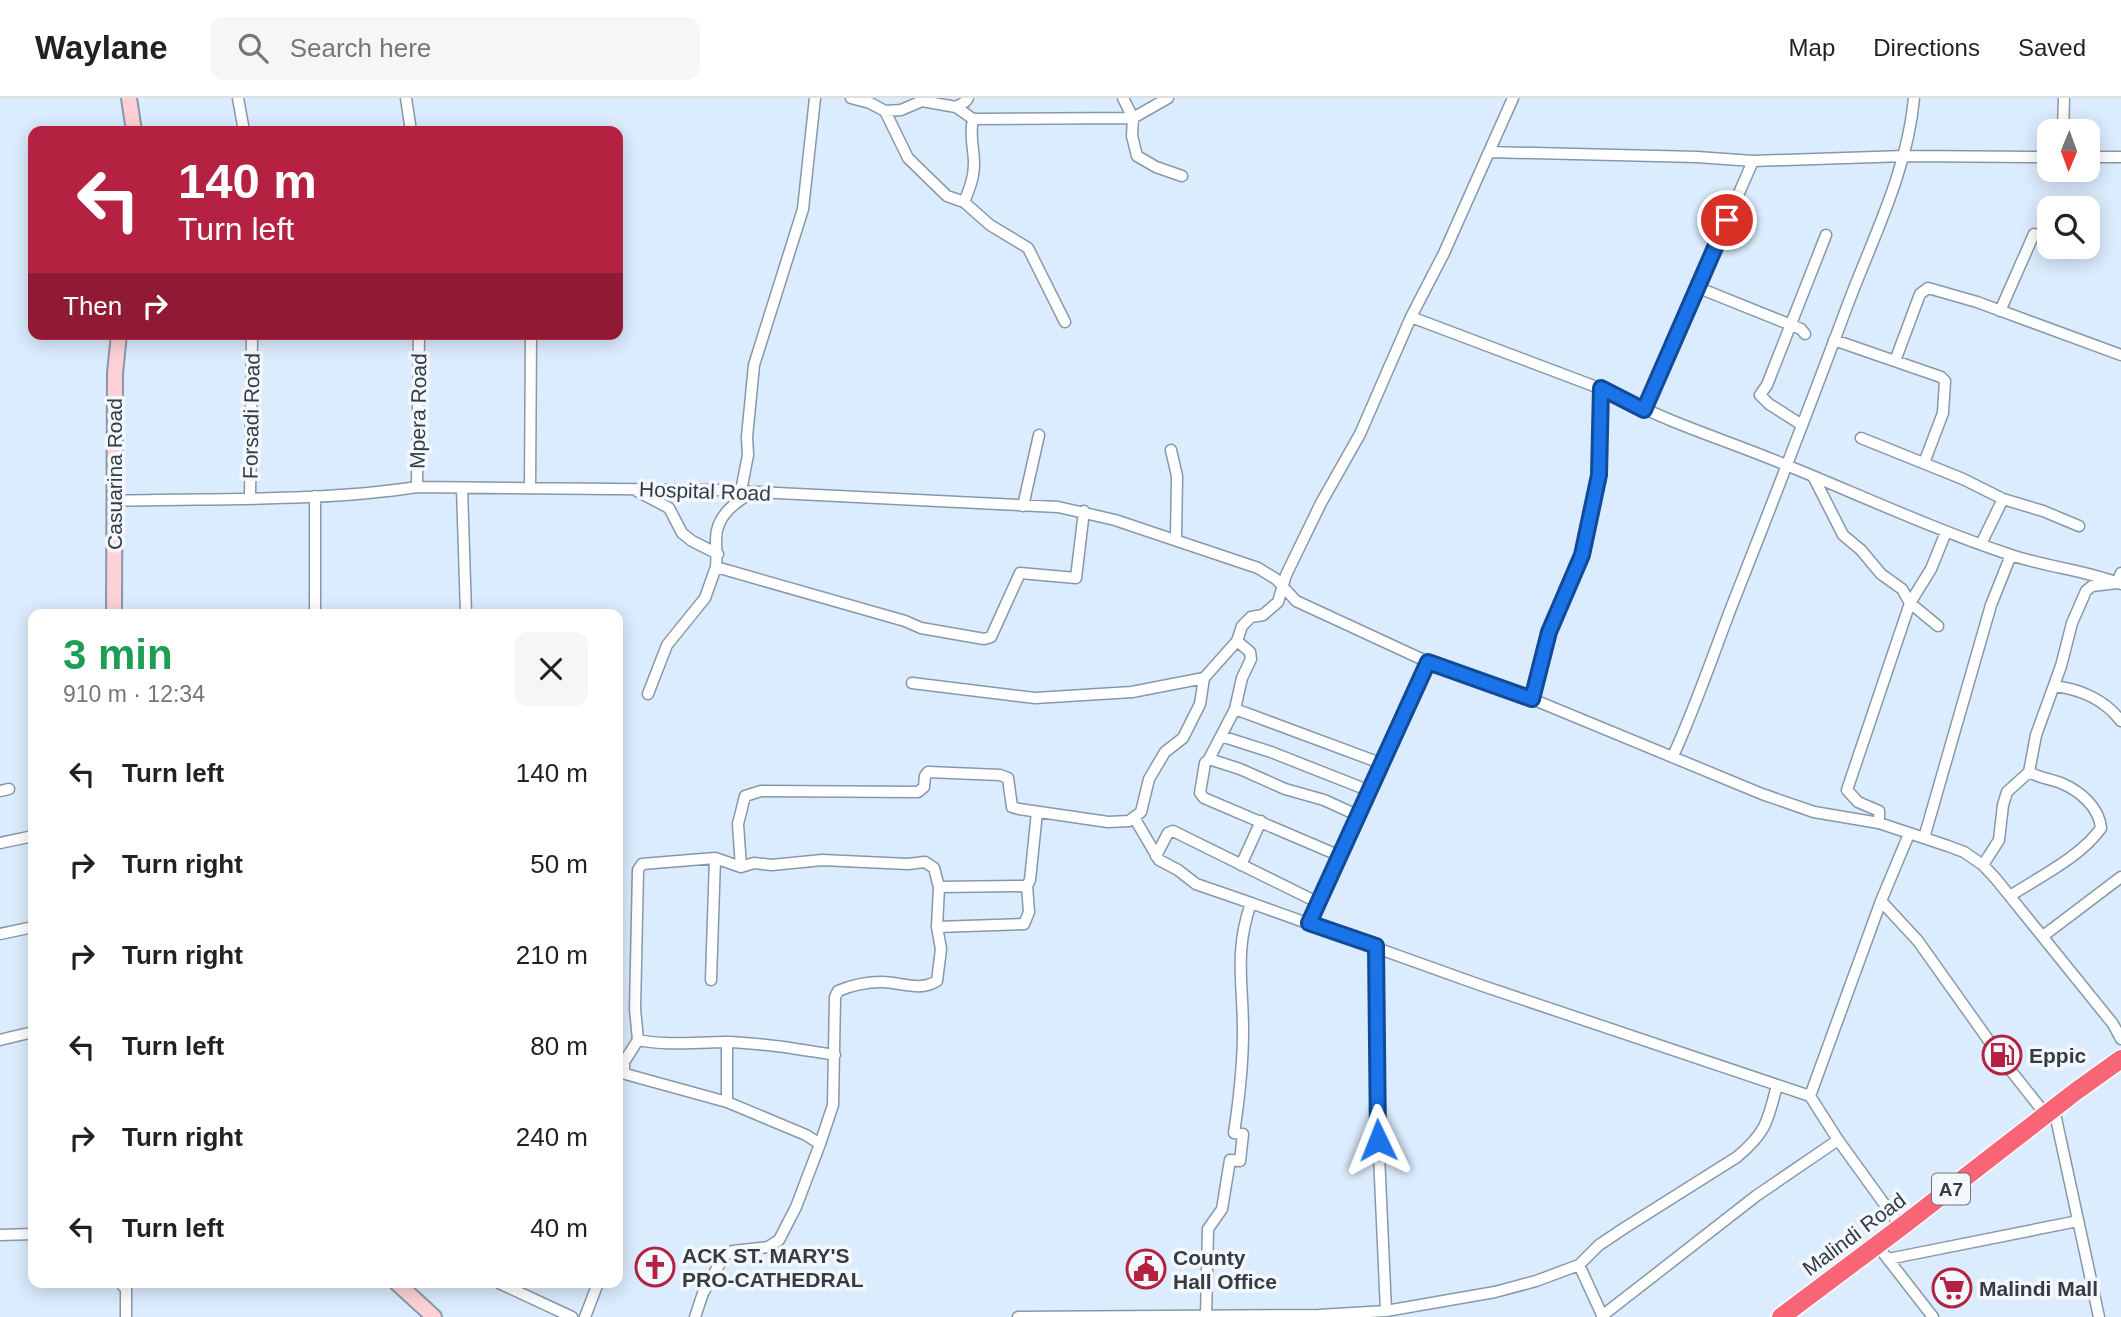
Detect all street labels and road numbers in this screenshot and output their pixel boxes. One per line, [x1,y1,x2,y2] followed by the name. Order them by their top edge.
[238,353,264,479] street label: Forsadi Road
[405,353,431,469] street label: Mpera Road
[103,398,126,550] street label: Casuarina Road
[639,477,771,505] street label: Hospital Road
[1932,1174,1970,1204] road number: A7
[1798,1188,1910,1280] street label: Malindi Road

